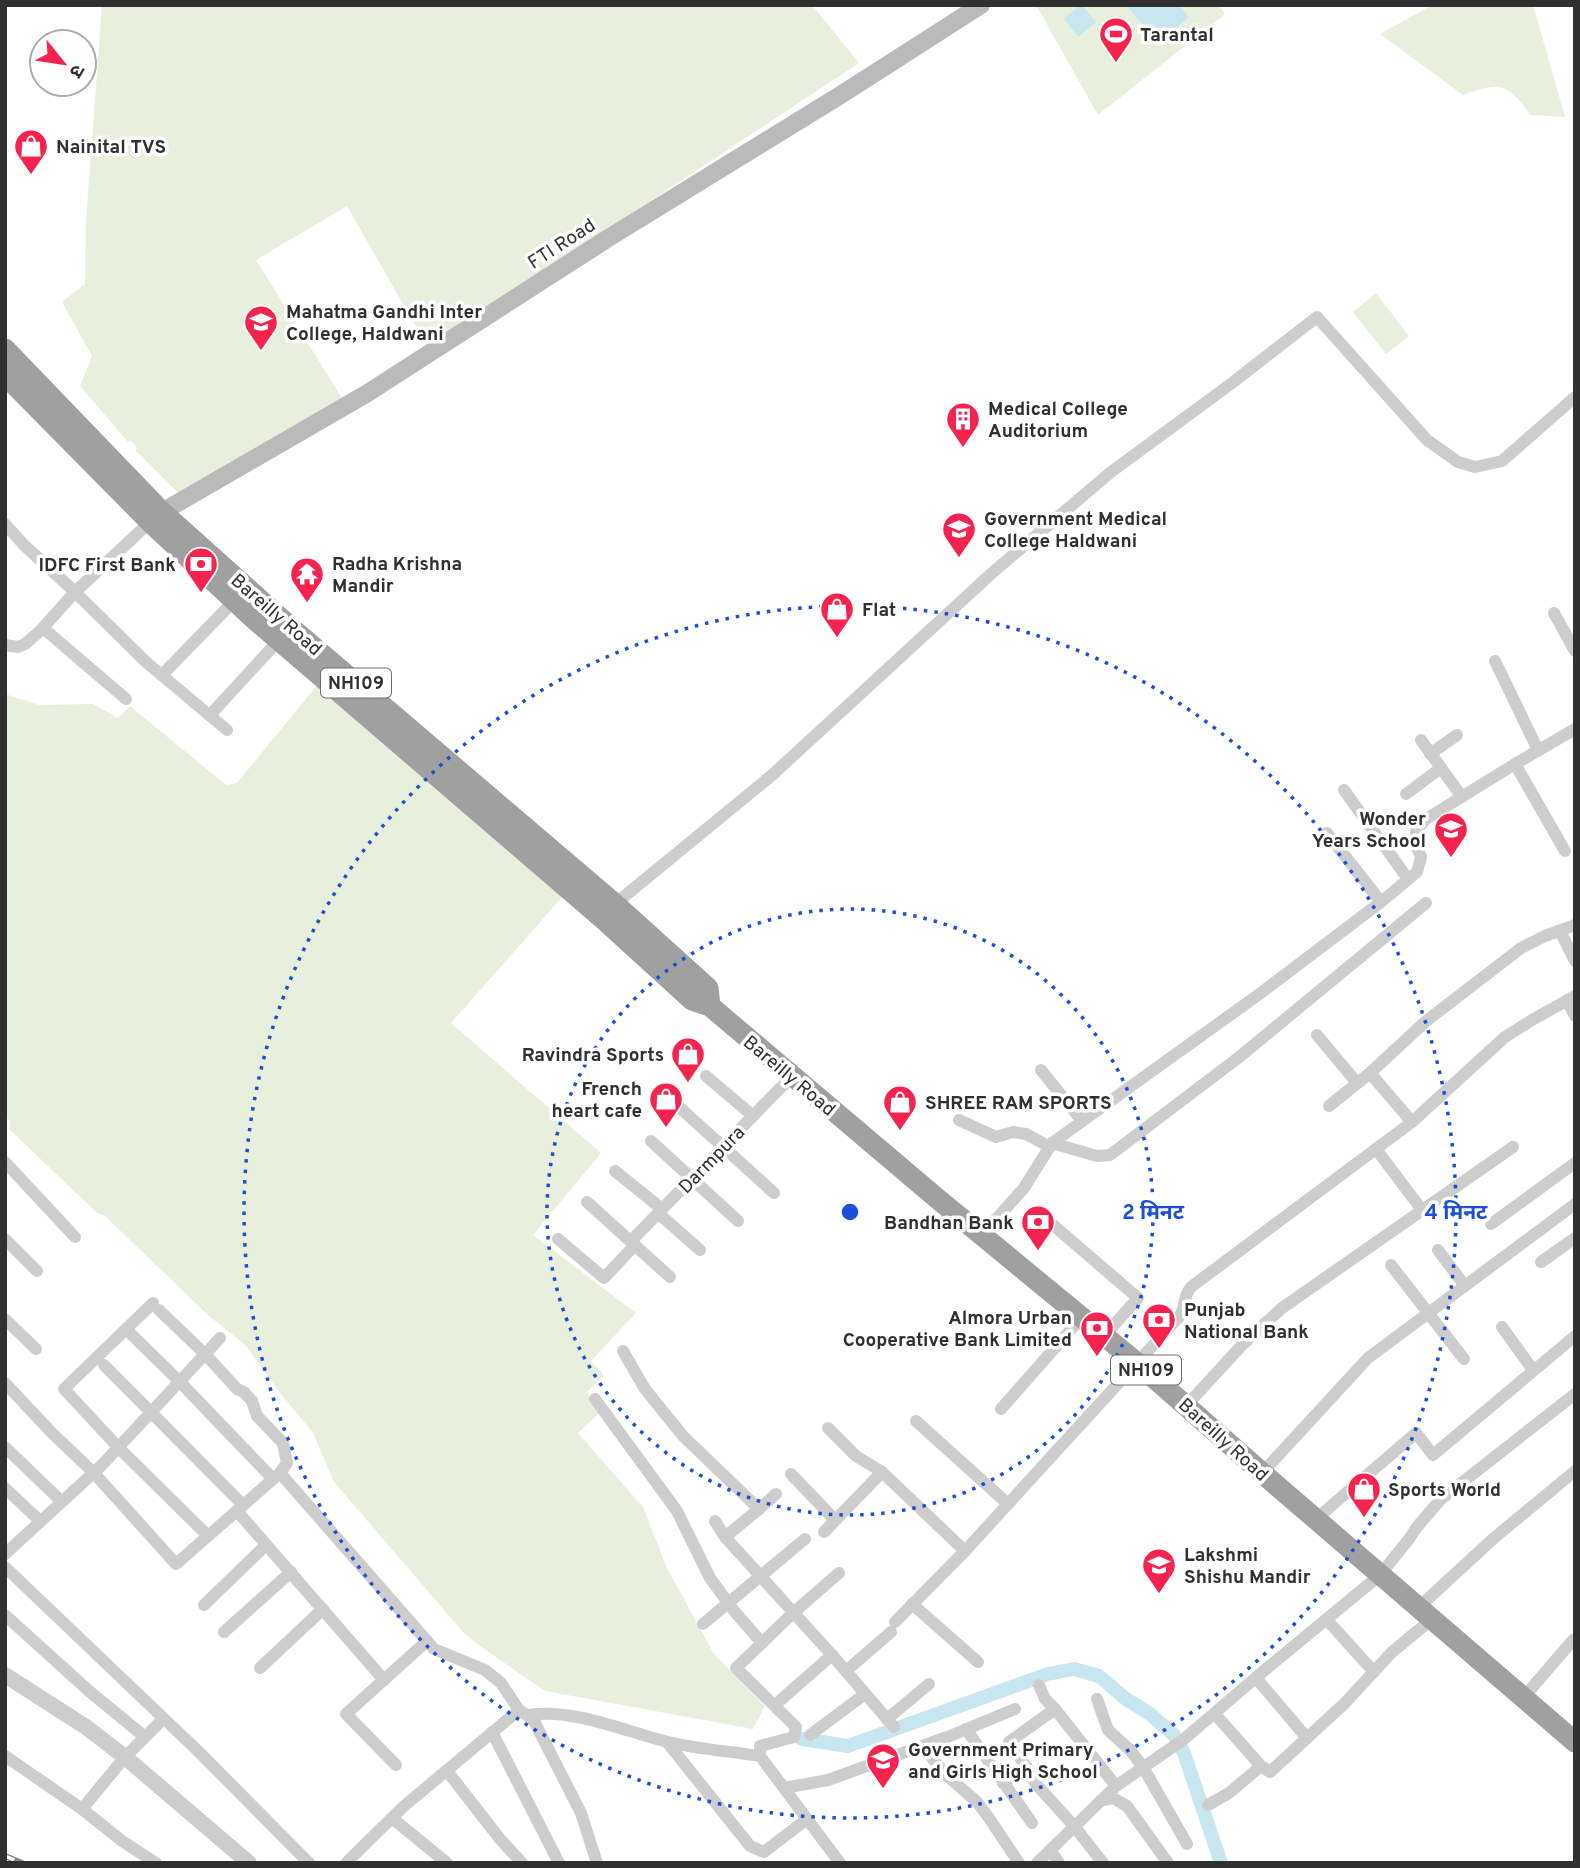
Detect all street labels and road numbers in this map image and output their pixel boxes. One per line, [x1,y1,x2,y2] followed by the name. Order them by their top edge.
[524,214,600,275] street label: FTI Road
[225,569,326,662] street label: Bareilly Road
[321,668,391,698] road number: NH109
[738,1031,840,1122] street label: Bareilly Road
[674,1121,751,1199] street label: Darmpura
[1111,1356,1181,1385] road number: NH109
[1173,1394,1273,1487] street label: Bareilly Road

